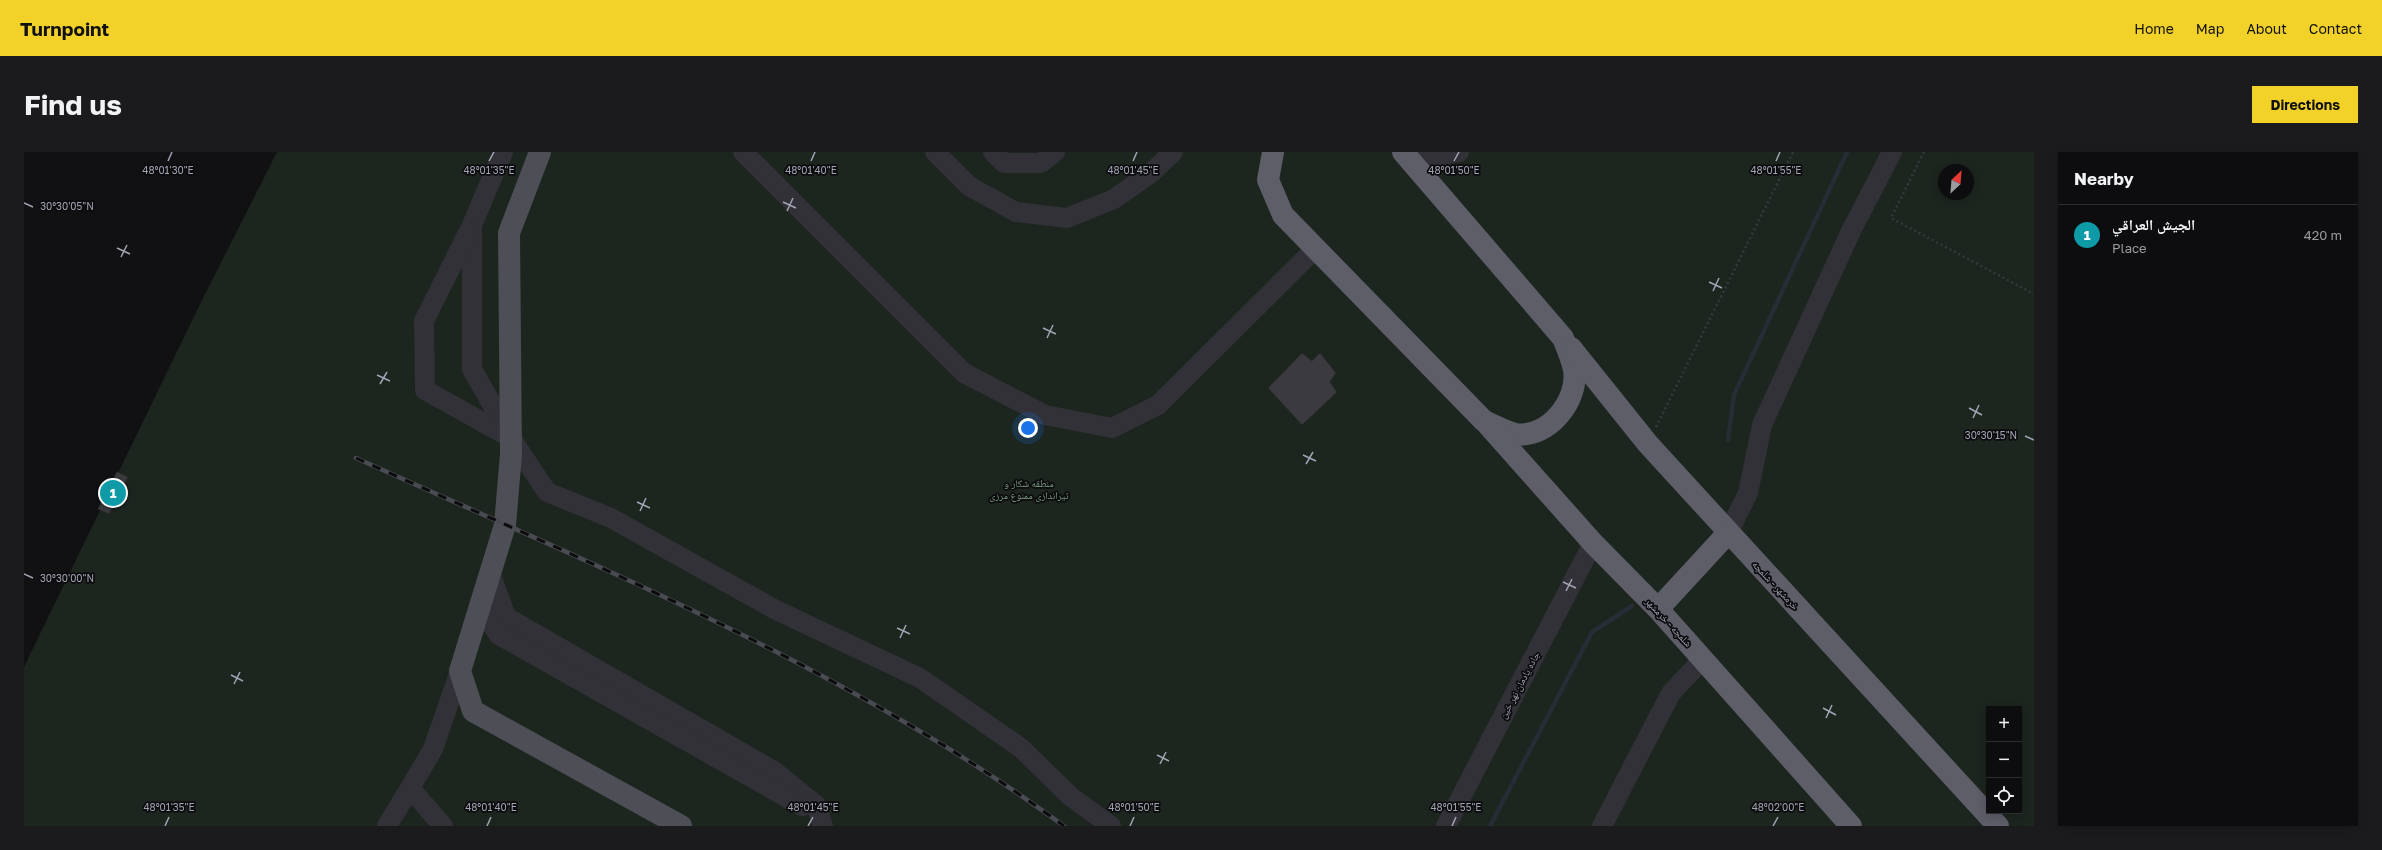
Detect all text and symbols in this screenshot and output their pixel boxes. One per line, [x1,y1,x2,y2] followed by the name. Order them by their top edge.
[20,17,109,40] text: Turnpoint
[2134,20,2174,37] text: Home
[2196,20,2224,37] text: Map
[2246,20,2287,37] text: About
[2309,20,2362,37] text: Contact
[2252,86,2358,123] button: Directions
[24,88,122,121] text: Find us
[142,164,194,176] text: 48°01'30"E
[464,164,515,176] text: 48°01'35"E
[785,164,837,176] text: 48°01'40"E
[1107,164,1159,176] text: 48°01'45"E
[1428,164,1480,176] text: 48°01'50"E
[1751,164,1801,176] text: 48°01'55"E
[1938,164,1974,200] north arrow
[2074,168,2134,189] text: Nearby
[40,200,94,212] text: 30°30'05"N
[2112,215,2195,233] text: الجيش العراقي
[2084,227,2090,243] text: 1
[2304,227,2342,243] text: 420 m
[2112,240,2147,256] text: Place
[1018,418,1038,438] your location
[1965,429,2017,441] text: 30°30'15"N
[989,477,1069,502] park label: منطقه شکار و تیراندازی ممنوع مرزی
[100,478,126,508] pin: 1
[1750,558,1802,613] street label: خرمشهر - شلمچه
[40,572,94,584] text: 30°30'00"N
[1642,594,1695,650] street label: شلمچه - خرمشهر
[1496,649,1543,721] street label: جاده یادمان نهر خین
[1986,706,2022,814] map controls
[1986,706,2022,742] button: +
[1986,742,2022,778] button: −
[1986,778,2022,814] button: locate
[144,801,195,813] text: 48°01'35"E
[465,801,517,813] text: 48°01'40"E
[787,801,839,813] text: 48°01'45"E
[1108,801,1160,813] text: 48°01'50"E
[1431,801,1481,813] text: 48°01'55"E
[1752,801,1804,813] text: 48°02'00"E

